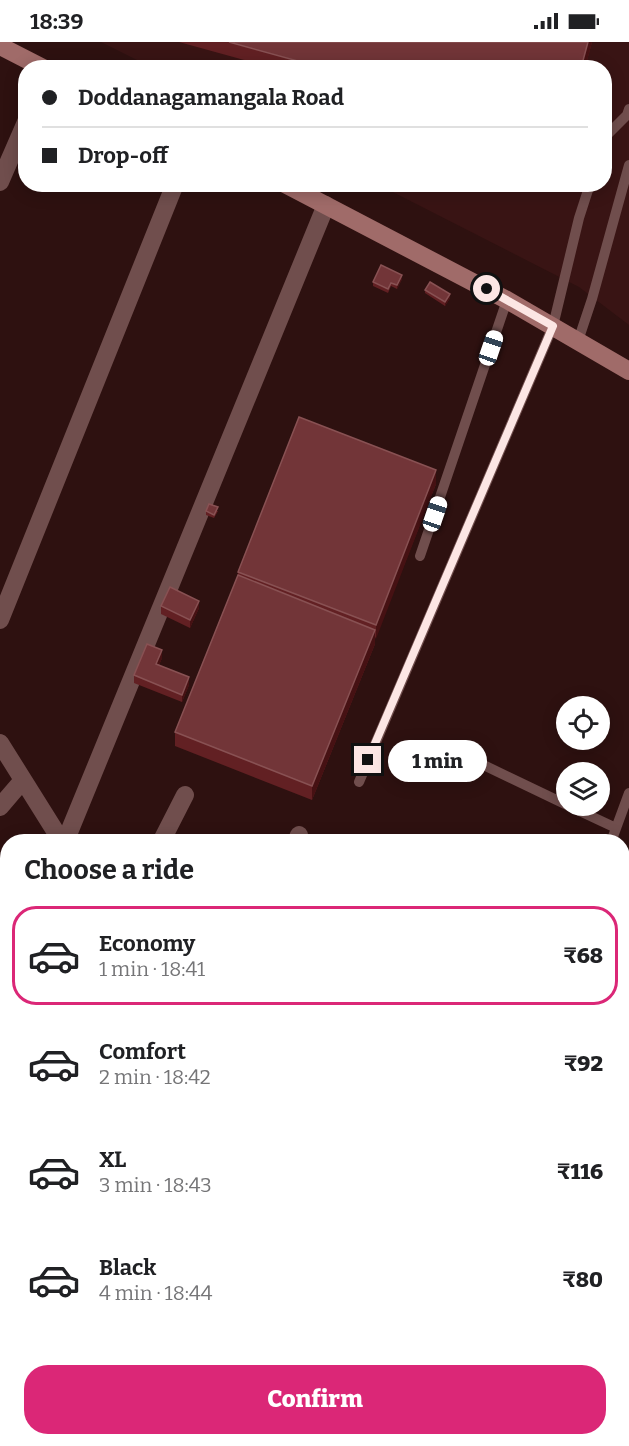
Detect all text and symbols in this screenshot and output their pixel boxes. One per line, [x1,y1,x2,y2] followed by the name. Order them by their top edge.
[30,8,84,35] text: 18:39
[78,84,344,111] text: Doddanagamangala Road
[78,142,168,169] text: Drop-off
[473,275,500,302] route start
[477,328,505,368] car
[421,494,449,534] car
[556,696,610,816] map controls
[556,696,610,750] button: locate
[389,739,488,781] callout: 1 min
[354,746,381,773] route end
[412,749,463,773] text: 1 min
[556,762,610,816] button: layers
[24,854,194,886] text: Choose a ride
[27,929,81,983] icon: car
[99,930,195,957] text: Economy
[563,942,603,969] text: ₹68
[99,957,205,981] text: 1 min · 18:41
[27,1037,81,1091] icon: car
[99,1038,186,1065] text: Comfort
[564,1050,603,1077] text: ₹92
[99,1065,211,1089] text: 2 min · 18:42
[27,1145,81,1199] icon: car
[99,1146,126,1173] text: XL
[557,1158,603,1185] text: ₹116
[99,1173,212,1197] text: 3 min · 18:43
[27,1253,81,1307] icon: car
[99,1254,156,1281] text: Black
[562,1266,603,1293] text: ₹80
[99,1281,212,1305] text: 4 min · 18:44
[24,1365,606,1434] button: Confirm

